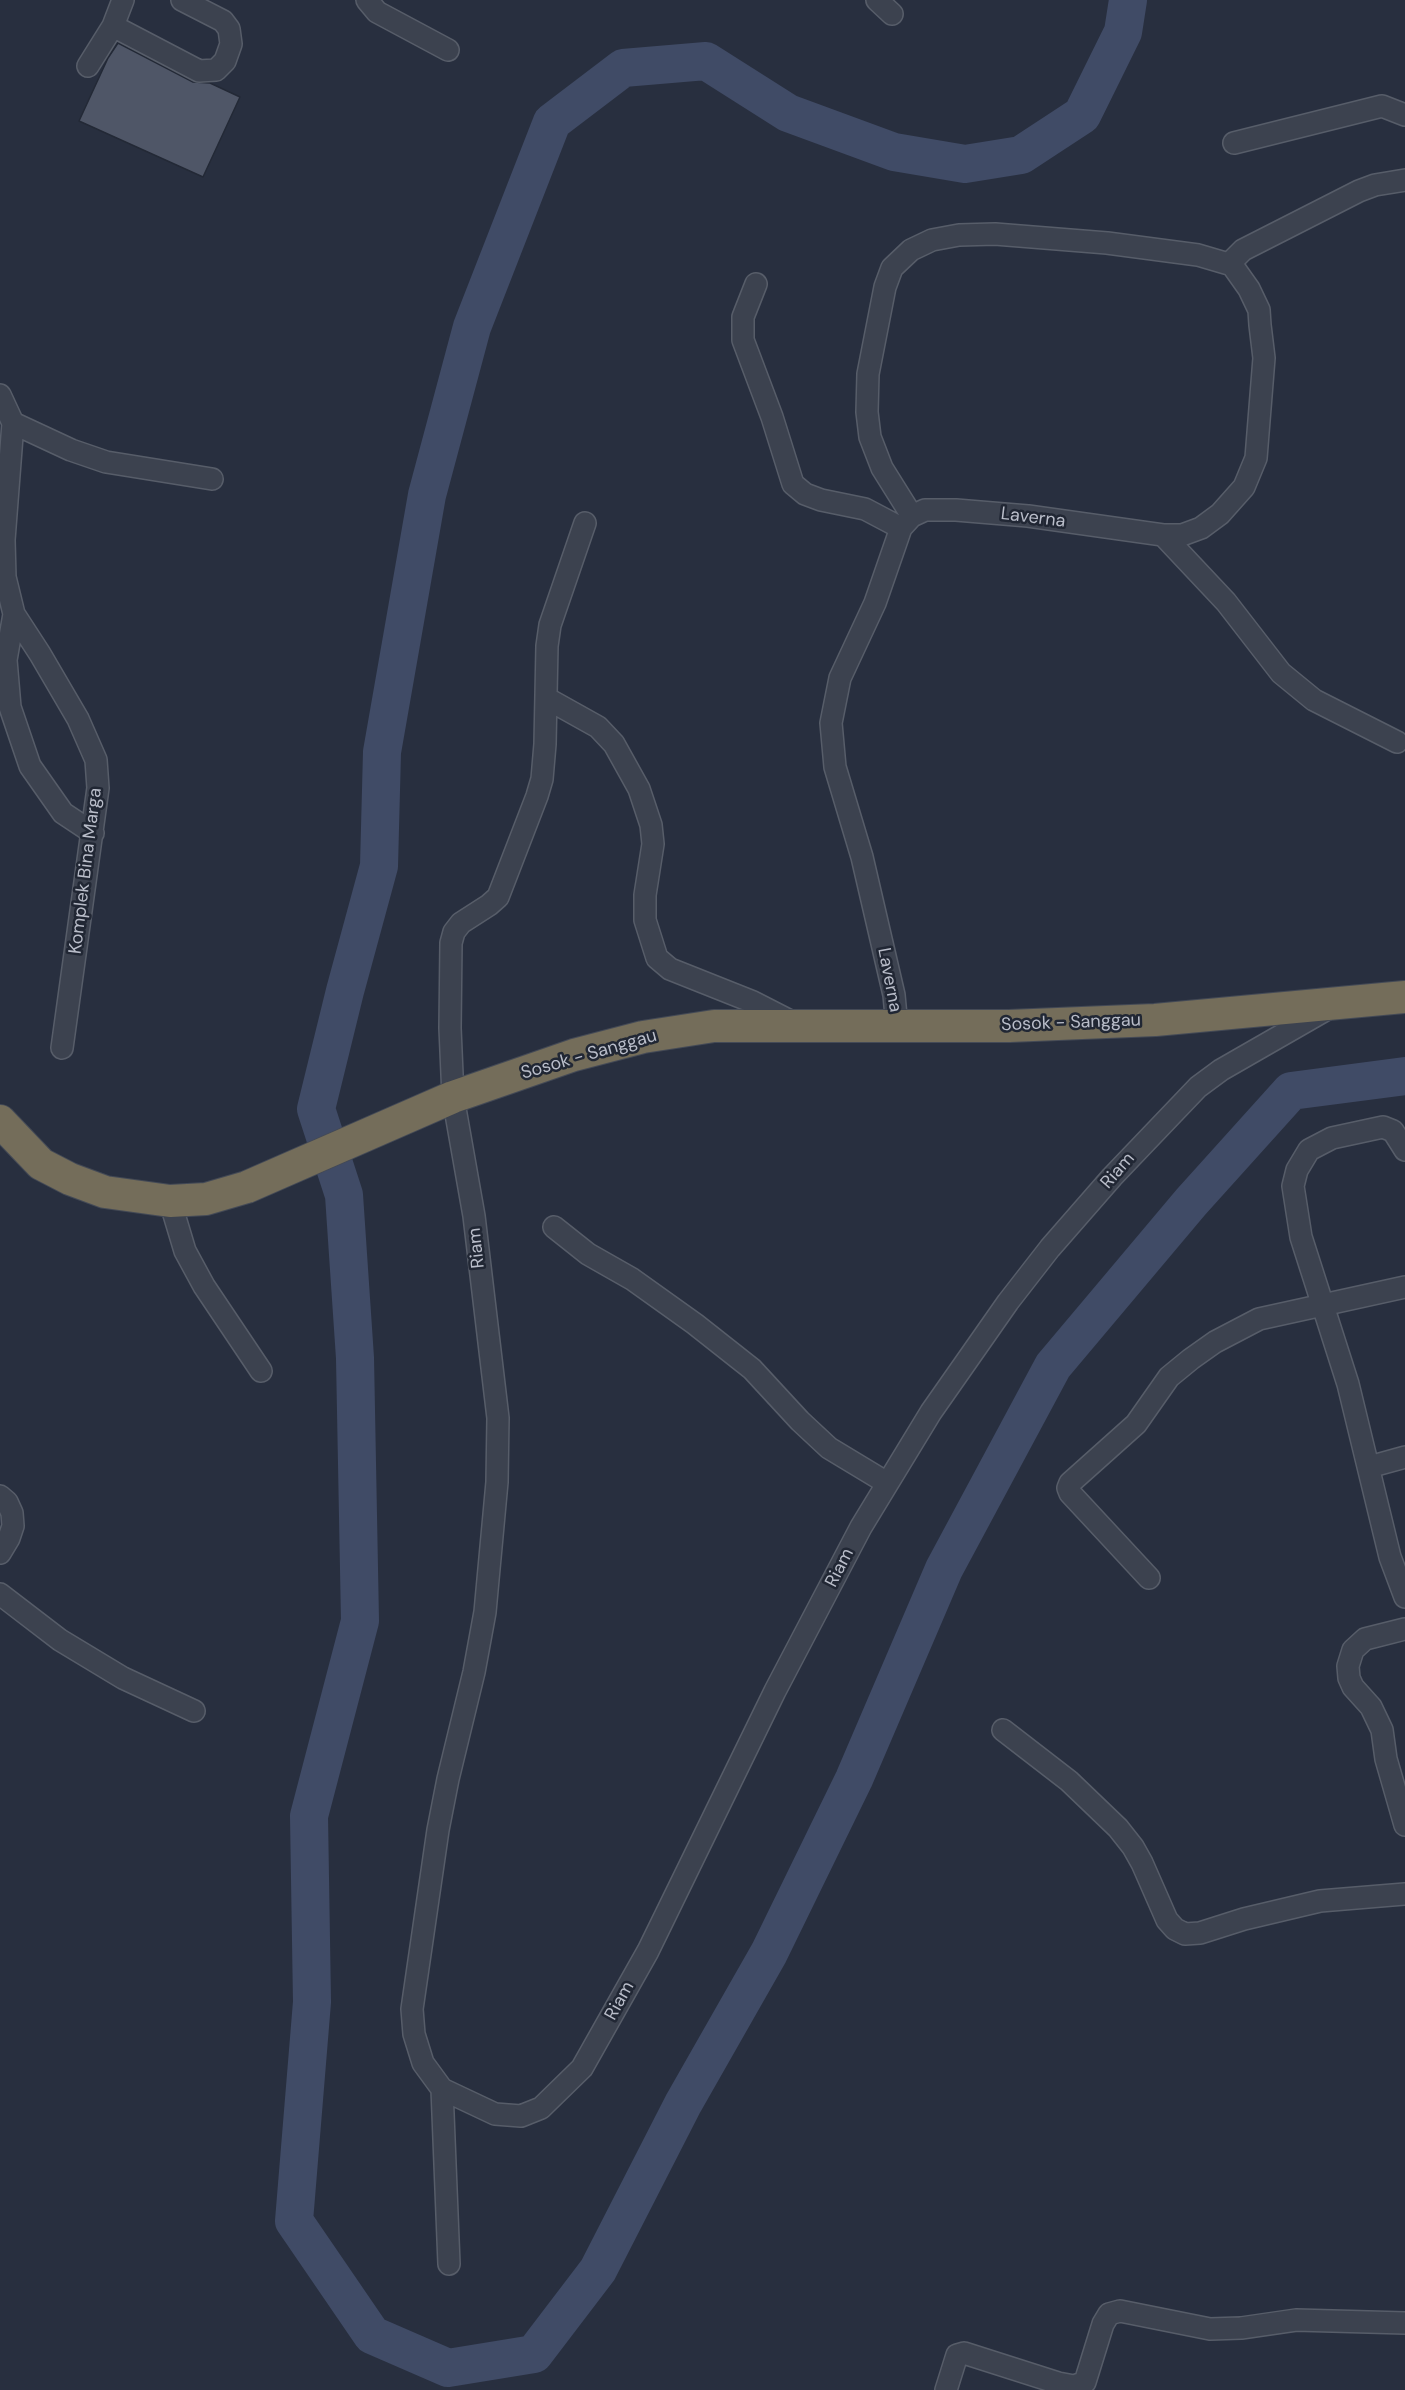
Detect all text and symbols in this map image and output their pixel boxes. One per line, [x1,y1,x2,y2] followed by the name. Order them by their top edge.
[999,503,1067,533] street label: Laverna
[65,787,107,955] street label: Komplek Bina Marga
[872,946,906,1014] street label: Laverna
[1001,1010,1141,1036] street label: Sosok - Sanggau
[519,1025,659,1085] street label: Sosok - Sanggau
[1096,1149,1140,1193] street label: Riam
[464,1227,490,1269] street label: Riam
[821,1545,859,1591] street label: Riam
[601,1978,639,2024] street label: Riam

